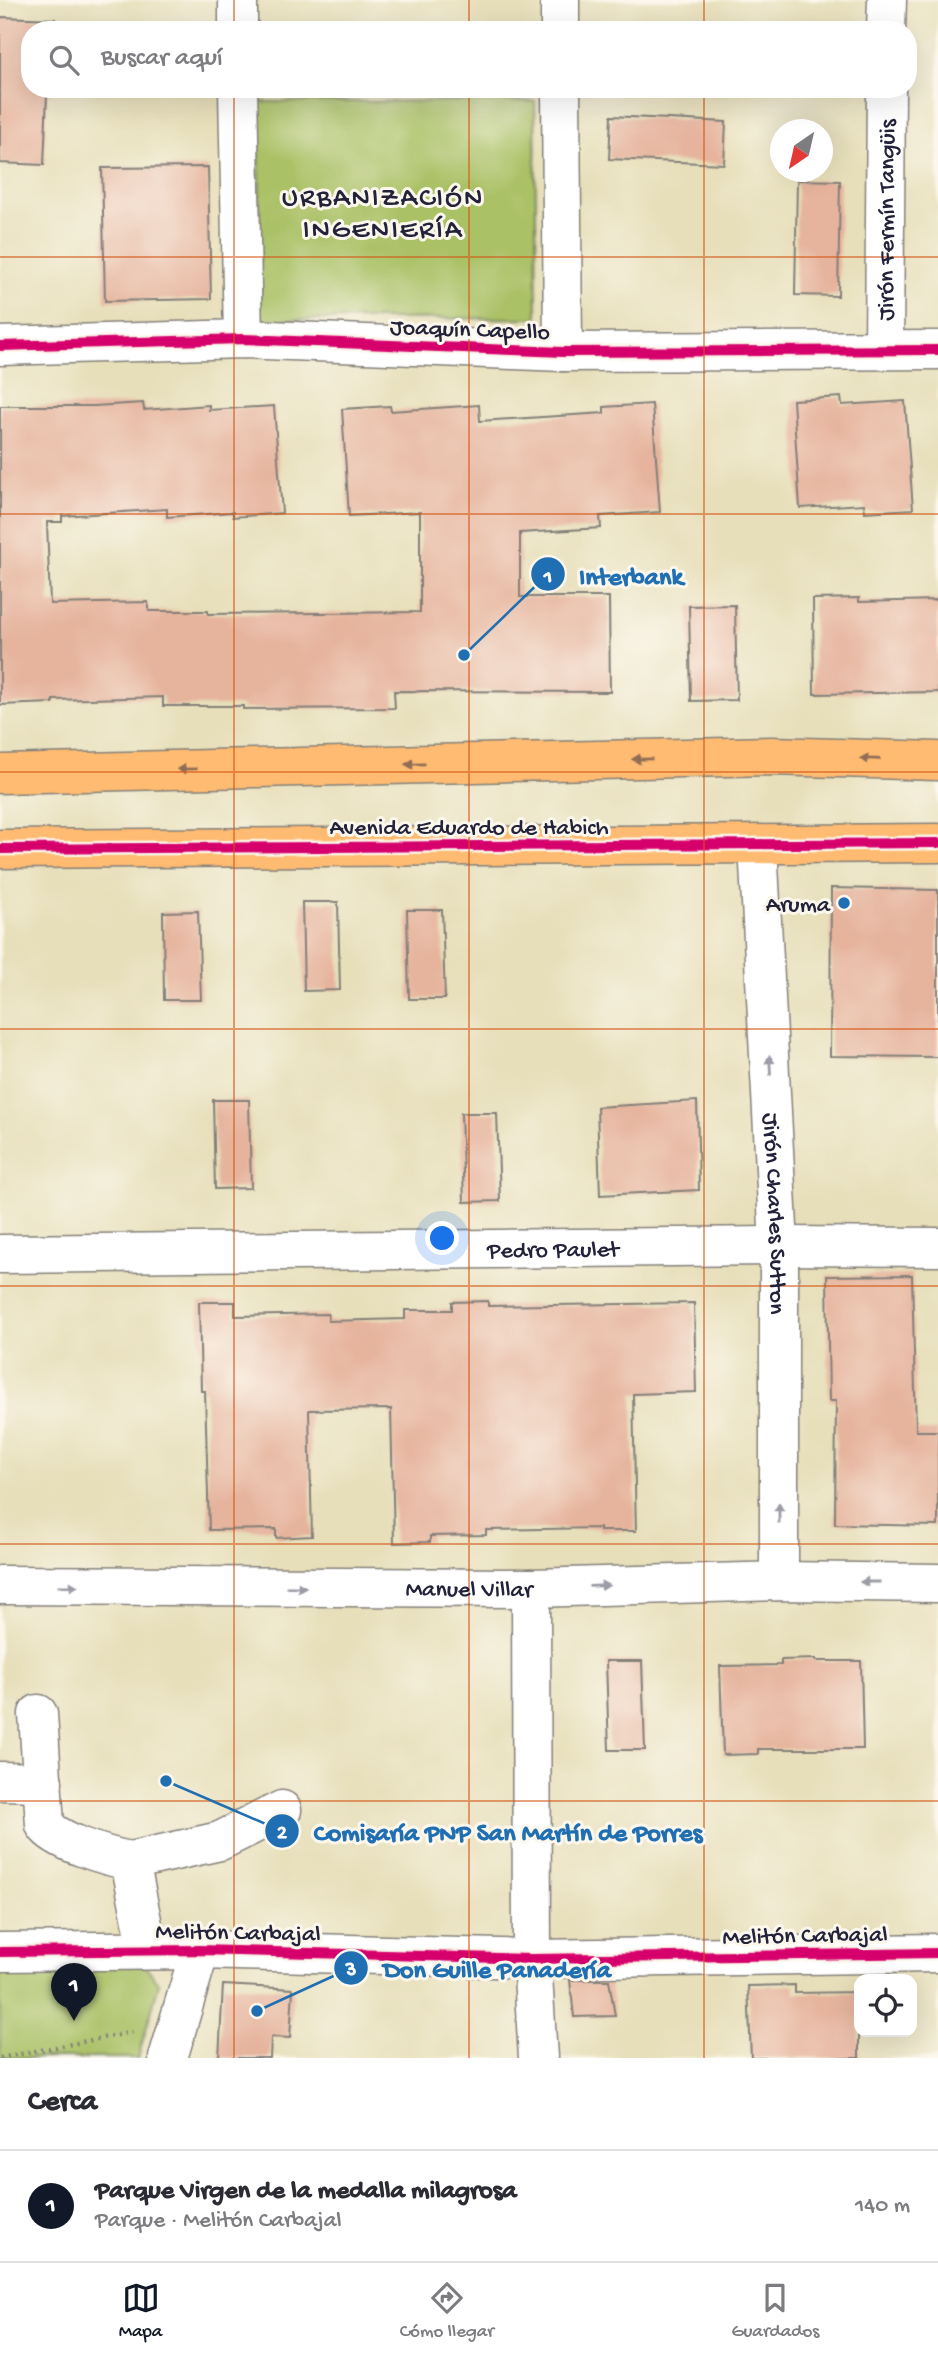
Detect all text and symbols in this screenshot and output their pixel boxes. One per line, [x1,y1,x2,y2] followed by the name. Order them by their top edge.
[21,21,917,98] search box
[45,41,83,79] icon: search
[101,44,223,75] text: Buscar aquí
[873,118,904,321] street label: Jirón Fermín Tangüis
[770,119,833,182] north arrow
[282,183,484,248] district label: URBANIZACIÓN INGENIERÍA
[389,314,550,349] street label: Joaquín Capello
[530,551,697,598] callout: Interbank
[579,564,686,595] text: Interbank
[543,566,552,591] text: 1
[631,753,653,765] one-way arrow
[859,753,881,764] one-way arrow
[404,758,426,770] one-way arrow
[176,764,198,775] one-way arrow
[329,815,609,844] street label: Avenida Eduardo de Habich
[766,892,831,921] place label: Aruma
[836,895,852,911] marker: Aruma
[764,1054,775,1076] one-way arrow
[754,1112,790,1315] street label: Jirón Charles Sutton
[425,1221,459,1255] your location
[486,1237,621,1267] street label: Pedro Paulet
[773,1502,785,1524] one-way arrow
[405,1576,535,1606] street label: Manuel Villar
[859,1576,881,1588] one-way arrow
[57,1580,79,1592] one-way arrow
[285,1581,307,1593] one-way arrow
[588,1581,610,1592] one-way arrow
[265,1807,716,1854] callout: Comisaría PNP San Martín de Porres
[314,1820,704,1851] text: Comisaría PNP San Martín de Porres
[277,1822,288,1847] text: 2
[155,1919,321,1950] street label: Melitón Carbajal
[722,1922,888,1953] street label: Melitón Carbajal
[334,1944,624,1991] callout: Don Guille Panadería
[381,1957,612,1988] text: Don Guille Panadería
[345,1959,357,1984] text: 3
[51,1963,97,2021] pin: 1
[854,1974,917,2037] map controls
[854,1974,917,2037] button: locate
[28,2086,97,2121] text: Cerca
[95,2177,517,2208] text: Parque Virgen de la medalla milagrosa
[46,2193,56,2220] text: 1
[855,2193,910,2220] text: 140 m
[95,2208,342,2235] text: Parque · Melitón Carbajal
[119,2279,162,2344] tab: Mapa
[400,2279,494,2344] tab: Cómo llegar
[731,2279,819,2344] tab: Guardados

